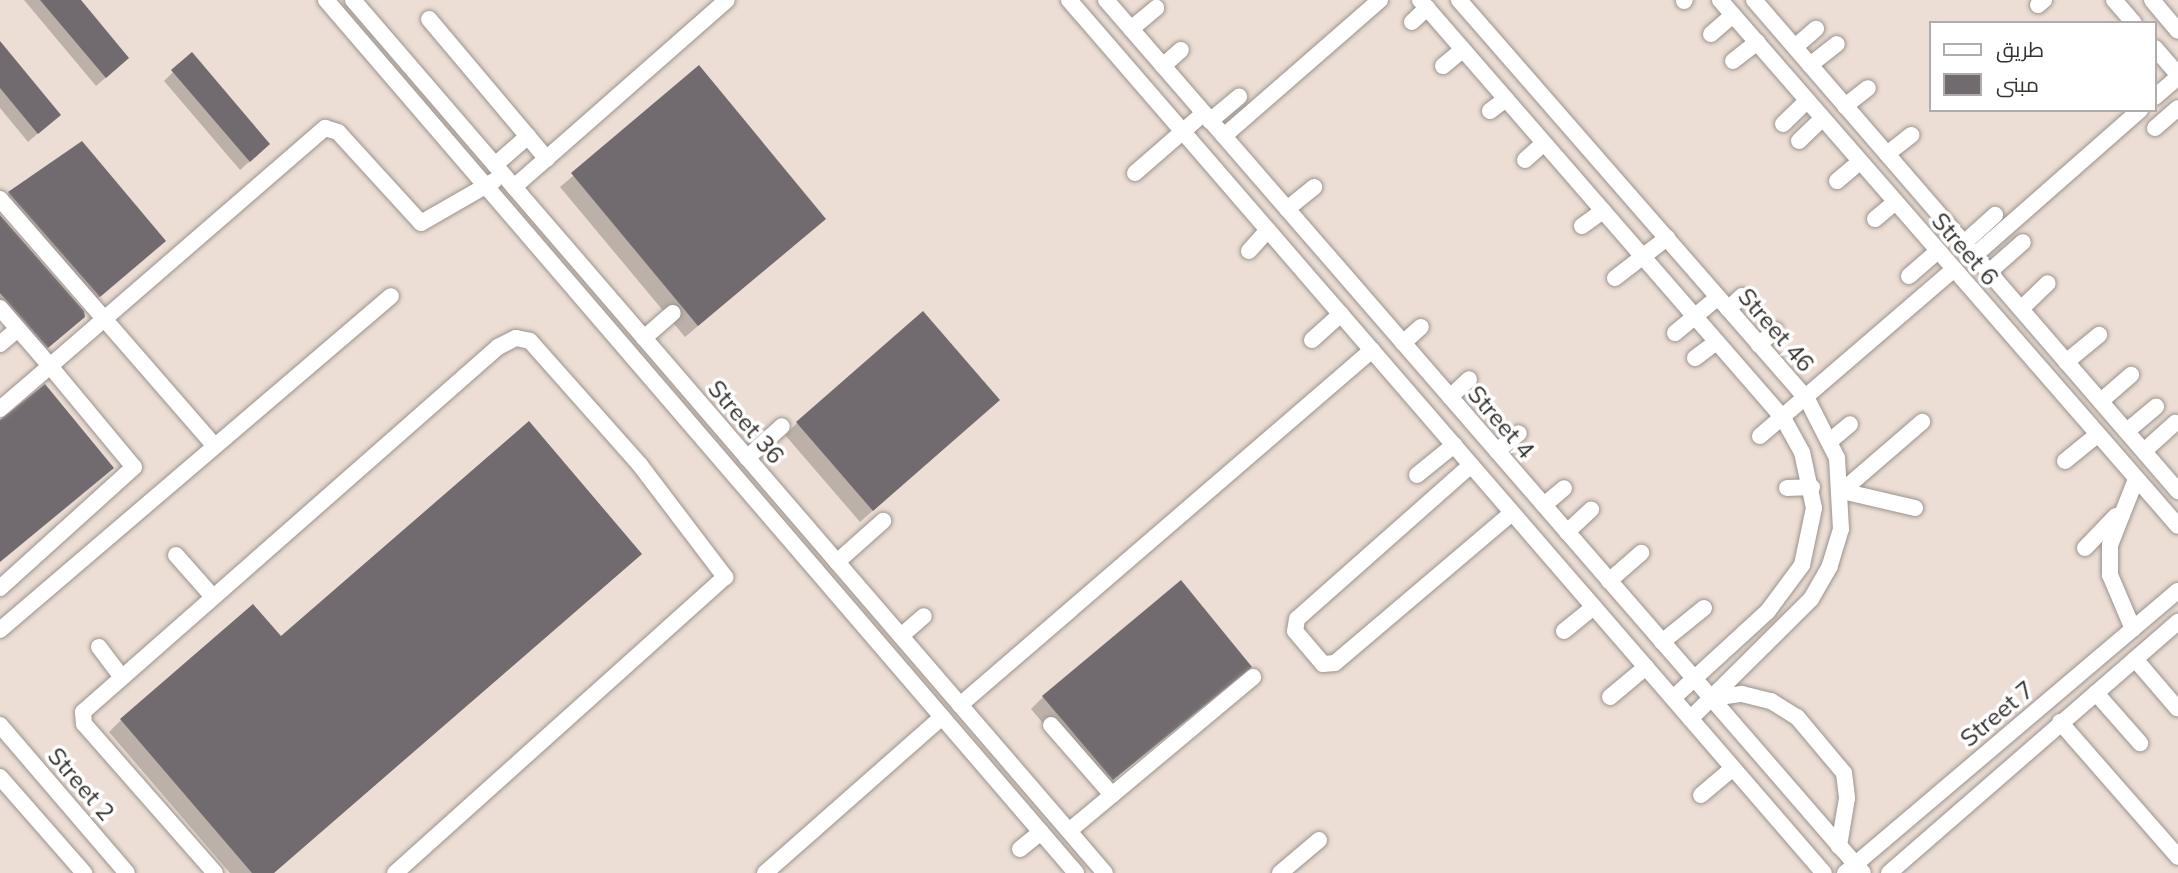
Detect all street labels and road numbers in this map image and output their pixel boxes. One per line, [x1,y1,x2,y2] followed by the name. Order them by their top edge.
[1926,207,2004,291] street label: Street 6
[1732,282,1820,378] street label: Street 46
[702,374,790,470] street label: Street 36
[1462,380,1540,464] street label: Street 4
[1954,675,2040,753] street label: Street 7
[42,742,120,826] street label: Street 2

